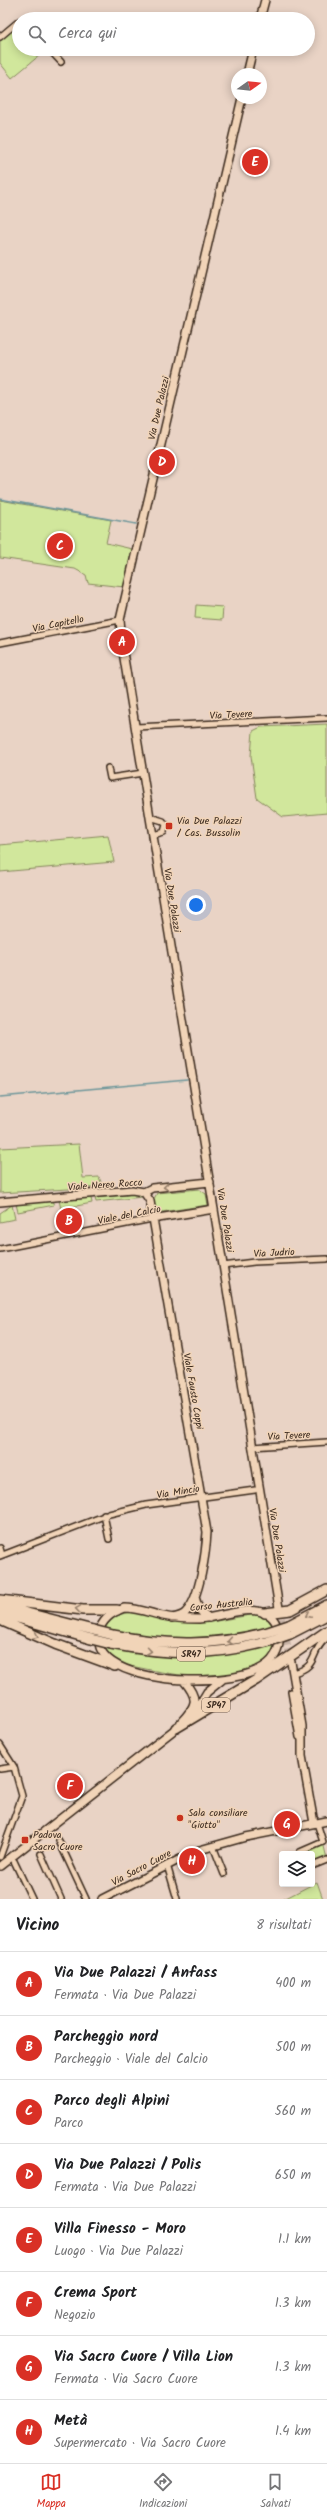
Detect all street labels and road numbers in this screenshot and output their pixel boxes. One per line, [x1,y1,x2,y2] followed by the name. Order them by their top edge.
[144,374,174,442] street label: Via Due Palazzi
[31,611,86,637] street label: Via Capitello
[209,706,253,724] street label: Via Tevere
[159,867,185,934] street label: Via Due Palazzi
[67,1174,143,1196] street label: Viale Nereo Rocco
[212,1187,238,1254] street label: Via Due Palazzi
[96,1201,162,1229] street label: Viale del Calcio
[253,1244,295,1262] street label: Via Judrio
[178,1352,208,1431] street label: Viale Fausto Coppi
[267,1427,311,1445] street label: Via Tevere
[155,1481,201,1503] street label: Via Mincio
[264,1507,290,1574] street label: Via Due Palazzi
[189,1594,254,1616] street label: Corso Australia
[177,1647,205,1661] road number: SR47
[202,1698,230,1712] road number: SP47
[109,1845,175,1890] street label: Via Sacro Cuore

